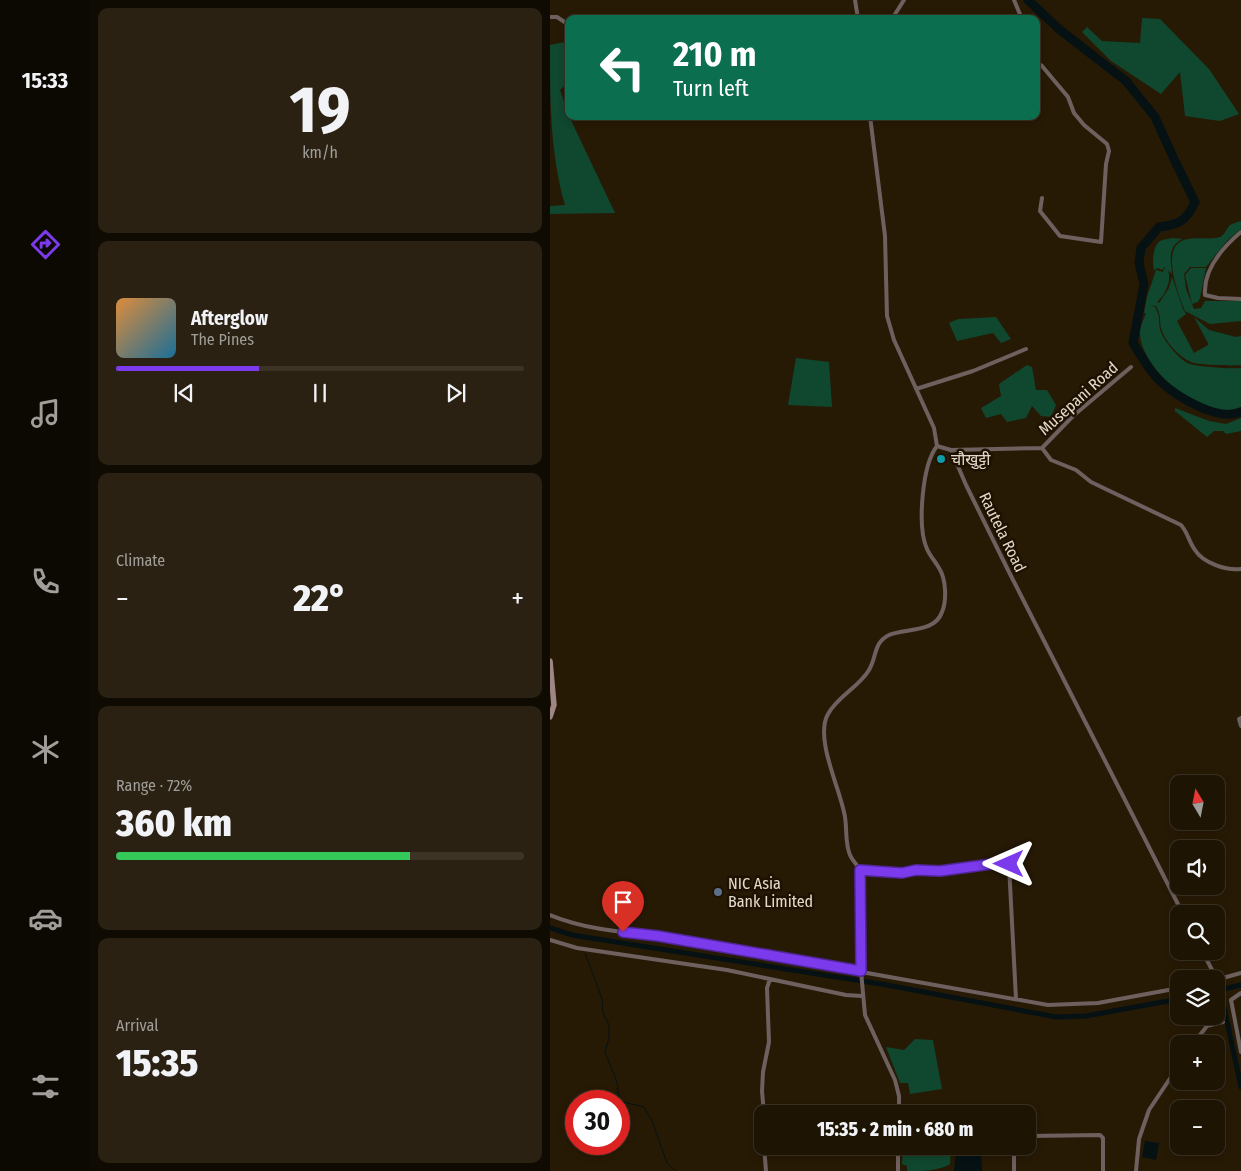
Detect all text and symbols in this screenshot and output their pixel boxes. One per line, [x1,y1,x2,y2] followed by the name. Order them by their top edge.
[673,33,757,75] text: 210 m
[590,35,655,100] icon: left
[22,67,68,94] text: 15:33
[289,71,351,149] text: 19
[673,75,749,102] text: Turn left
[302,143,338,162] text: km/h
[28,227,63,262] icon: directions
[191,307,268,330] text: Afterglow
[191,330,254,349] text: The Pines
[1035,358,1122,439] street label: Musepani Road
[170,379,198,407] icon: previous
[306,379,334,407] icon: pause
[442,379,470,407] icon: next
[28,396,63,431] icon: music
[951,450,991,470] place label: चौखुट्टी
[935,453,947,465] marker: चौखुट्टी
[975,489,1030,575] street label: Rautela Road
[116,551,165,570] text: Climate
[28,564,63,599] icon: phone
[293,575,347,621] text: 22°
[116,582,129,615] text: −
[511,582,524,615] text: +
[28,732,63,767] icon: climate
[1170,775,1225,830] north arrow
[1170,775,1225,1155] map controls
[116,776,192,795] text: Range · 72%
[116,800,232,846] text: 360 km
[982,837,1034,889] position arrow
[1170,840,1225,895] button: sound
[728,874,813,911] place label: NIC Asia Bank Limited
[602,881,644,932] pin
[712,886,724,898] marker: NIC Asia Bank Limited
[609,888,637,916] icon: arrive
[28,901,63,936] icon: car
[1170,905,1225,960] button: search
[1170,970,1225,1025] button: layers
[116,1016,158,1035] text: Arrival
[1170,1035,1225,1090] button: +
[116,1040,198,1086] text: 15:35
[28,1069,63,1104] icon: filters
[565,1090,630,1155] speed limit sign: 30
[1170,1100,1225,1155] button: −
[817,1118,973,1141] text: 15:35 · 2 min · 680 m

